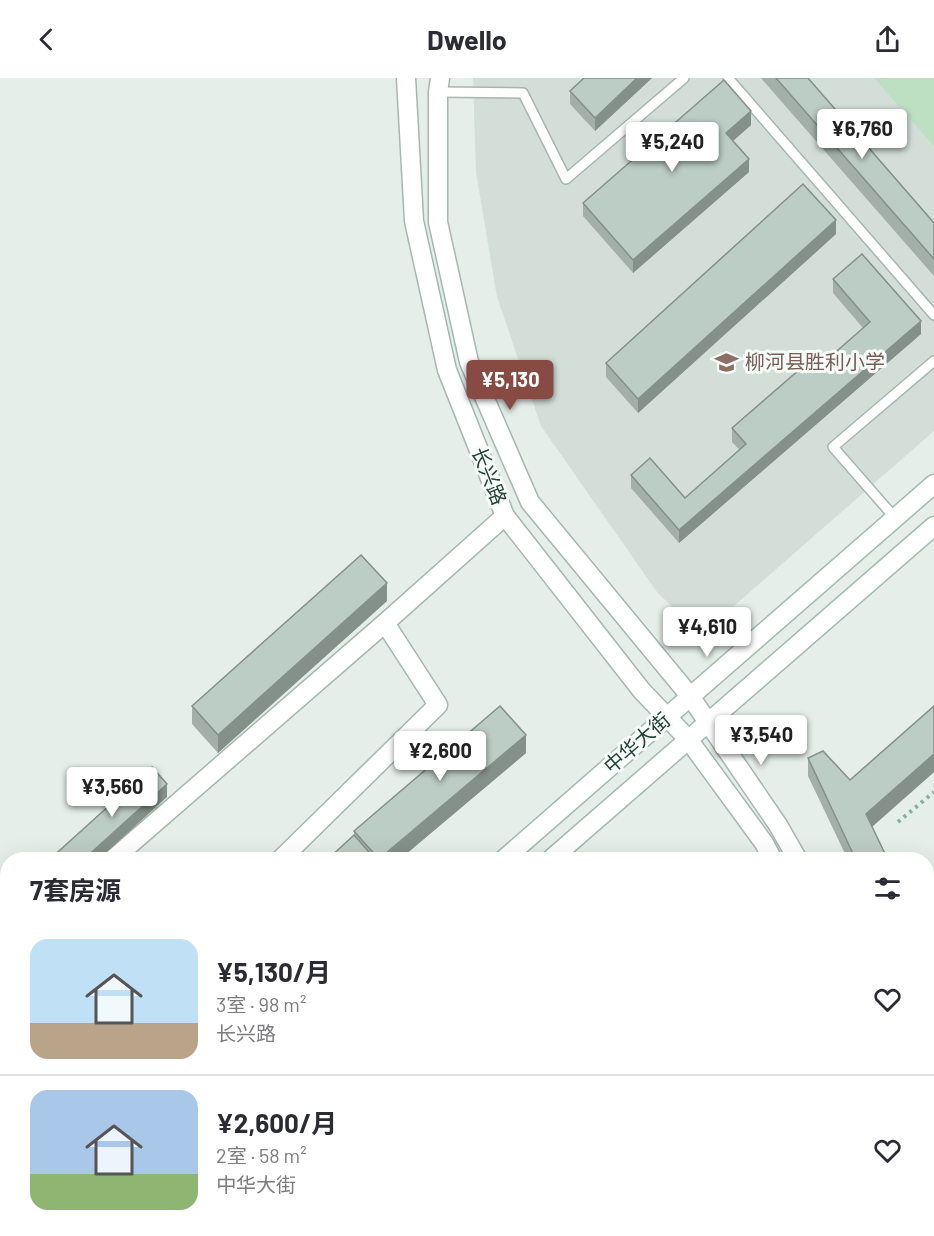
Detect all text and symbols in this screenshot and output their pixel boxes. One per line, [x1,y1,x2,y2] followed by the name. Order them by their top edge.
[30,23,63,56] icon: back
[427,23,507,55] text: Dwello
[871,23,904,56] icon: share
[813,109,911,160] pin: ¥6,760
[831,116,893,140] text: ¥6,760
[623,122,721,173] pin: ¥5,240
[640,129,704,153] text: ¥5,240
[714,349,740,375] school or university icon: 柳河县胜利小学
[745,349,885,373] place label: 柳河县胜利小学
[461,360,559,411] pin: ¥5,130
[480,367,540,391] text: ¥5,130
[468,443,512,508] street label: 长兴路
[658,607,756,658] pin: ¥4,610
[677,614,737,638] text: ¥4,610
[598,707,674,778] street label: 中华大街
[712,715,810,766] pin: ¥3,540
[729,722,793,746] text: ¥3,540
[391,731,489,782] pin: ¥2,600
[408,738,472,762] text: ¥2,600
[63,767,161,818] pin: ¥3,560
[81,774,143,798] text: ¥3,560
[871,872,904,905] icon: filters
[30,874,121,905] text: 7套房源
[216,956,331,987] text: ¥5,130/月
[78,963,150,1035] icon: home
[871,983,904,1016] icon: heart
[216,992,306,1016] text: 3室 · 98 m²
[216,1021,276,1045] text: 长兴路
[216,1107,337,1138] text: ¥2,600/月
[78,1114,150,1186] icon: home
[871,1134,904,1167] icon: heart
[216,1143,307,1167] text: 2室 · 58 m²
[216,1172,296,1196] text: 中华大街

